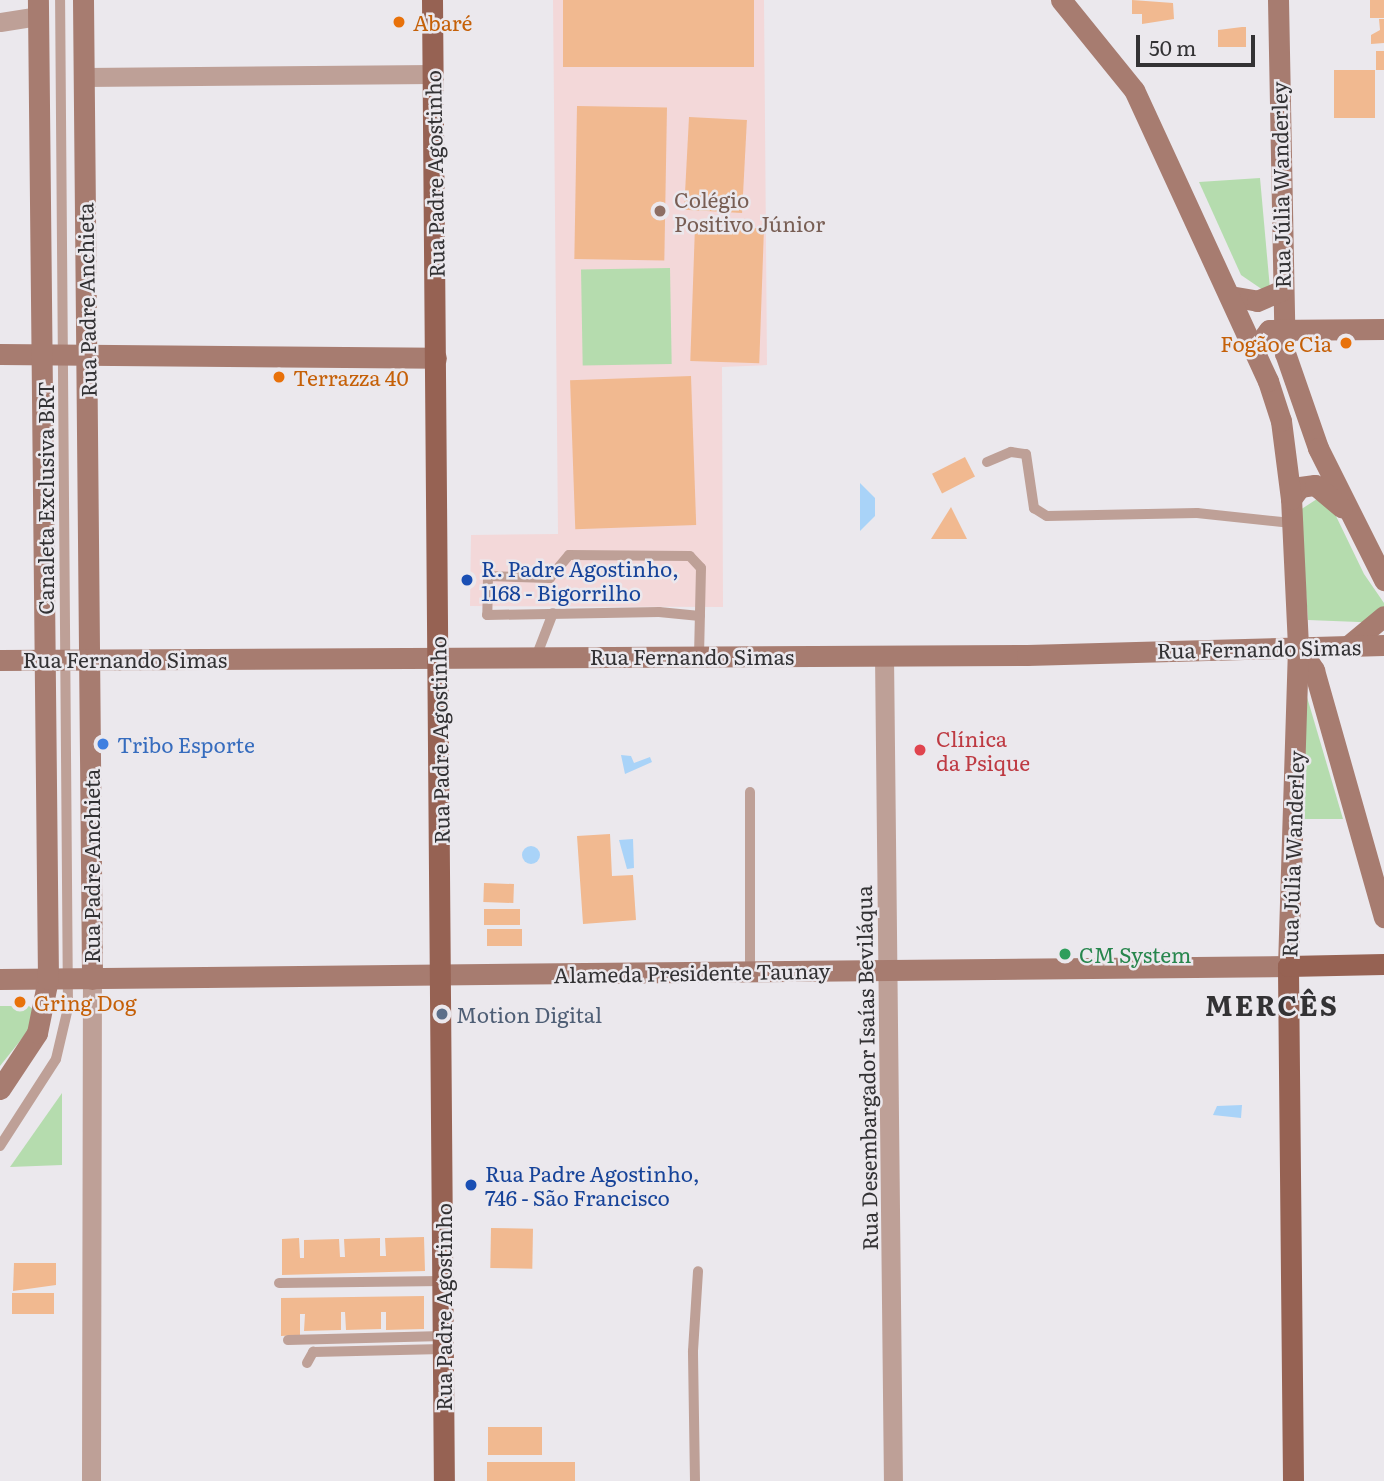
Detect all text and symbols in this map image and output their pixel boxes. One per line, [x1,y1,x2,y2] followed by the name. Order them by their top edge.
[413,9,472,35] place label: Abaré
[391,14,407,30] marker: Abaré
[1139,21,1258,65] scale bar
[1149,31,1196,62] text: 50 m
[420,70,448,278] street label: Rua Padre Agostinho
[1266,81,1294,289] street label: Rua Júlia Wanderley
[674,186,825,236] place label: Colégio Positivo Júnior
[72,202,100,398] street label: Rua Padre Anchieta
[652,203,668,219] marker: Colégio Positivo Júnior
[1220,330,1332,356] place label: Fogão e Cia
[1338,335,1354,351] marker: Fogão e Cia
[293,364,409,390] place label: Terrazza 40
[271,369,287,385] marker: Terrazza 40
[32,381,58,615] street label: Canaleta Exclusiva BRT
[481,555,679,605] place label: R. Padre Agostinho, 1168 - Bigorrilho
[459,572,475,588] marker: R. Padre Agostinho, 1168 - Bigorrilho
[1157,634,1361,662] street label: Rua Fernando Simas
[425,636,453,844] street label: Rua Padre Agostinho
[590,643,794,669] street label: Rua Fernando Simas
[23,646,227,672] street label: Rua Fernando Simas
[936,725,1030,775] place label: Clínica da Psique
[117,731,255,757] place label: Tribo Esporte
[95,736,111,752] marker: Tribo Esporte
[910,740,930,760] marker: Clínica da Psique
[1276,750,1308,958] street label: Rua Júlia Wanderley
[78,769,104,963] street label: Rua Padre Anchieta
[850,885,882,1251] street label: Rua Desembargador Isaías Beviláqua
[1079,941,1191,967] place label: CM System
[1057,946,1073,962] marker: CM System
[553,957,831,987] street label: Alameda Presidente Taunay
[1206,987,1338,1021] district label: MERCÊS
[34,989,137,1015] place label: Gring Dog
[12,994,28,1010] marker: Gring Dog
[456,1001,602,1027] place label: Motion Digital
[434,1006,450,1022] marker: Motion Digital
[485,1160,700,1210] place label: Rua Padre Agostinho, 746 - São Francisco
[463,1177,479,1193] marker: Rua Padre Agostinho, 746 - São Francisco
[430,1203,456,1411] street label: Rua Padre Agostinho

